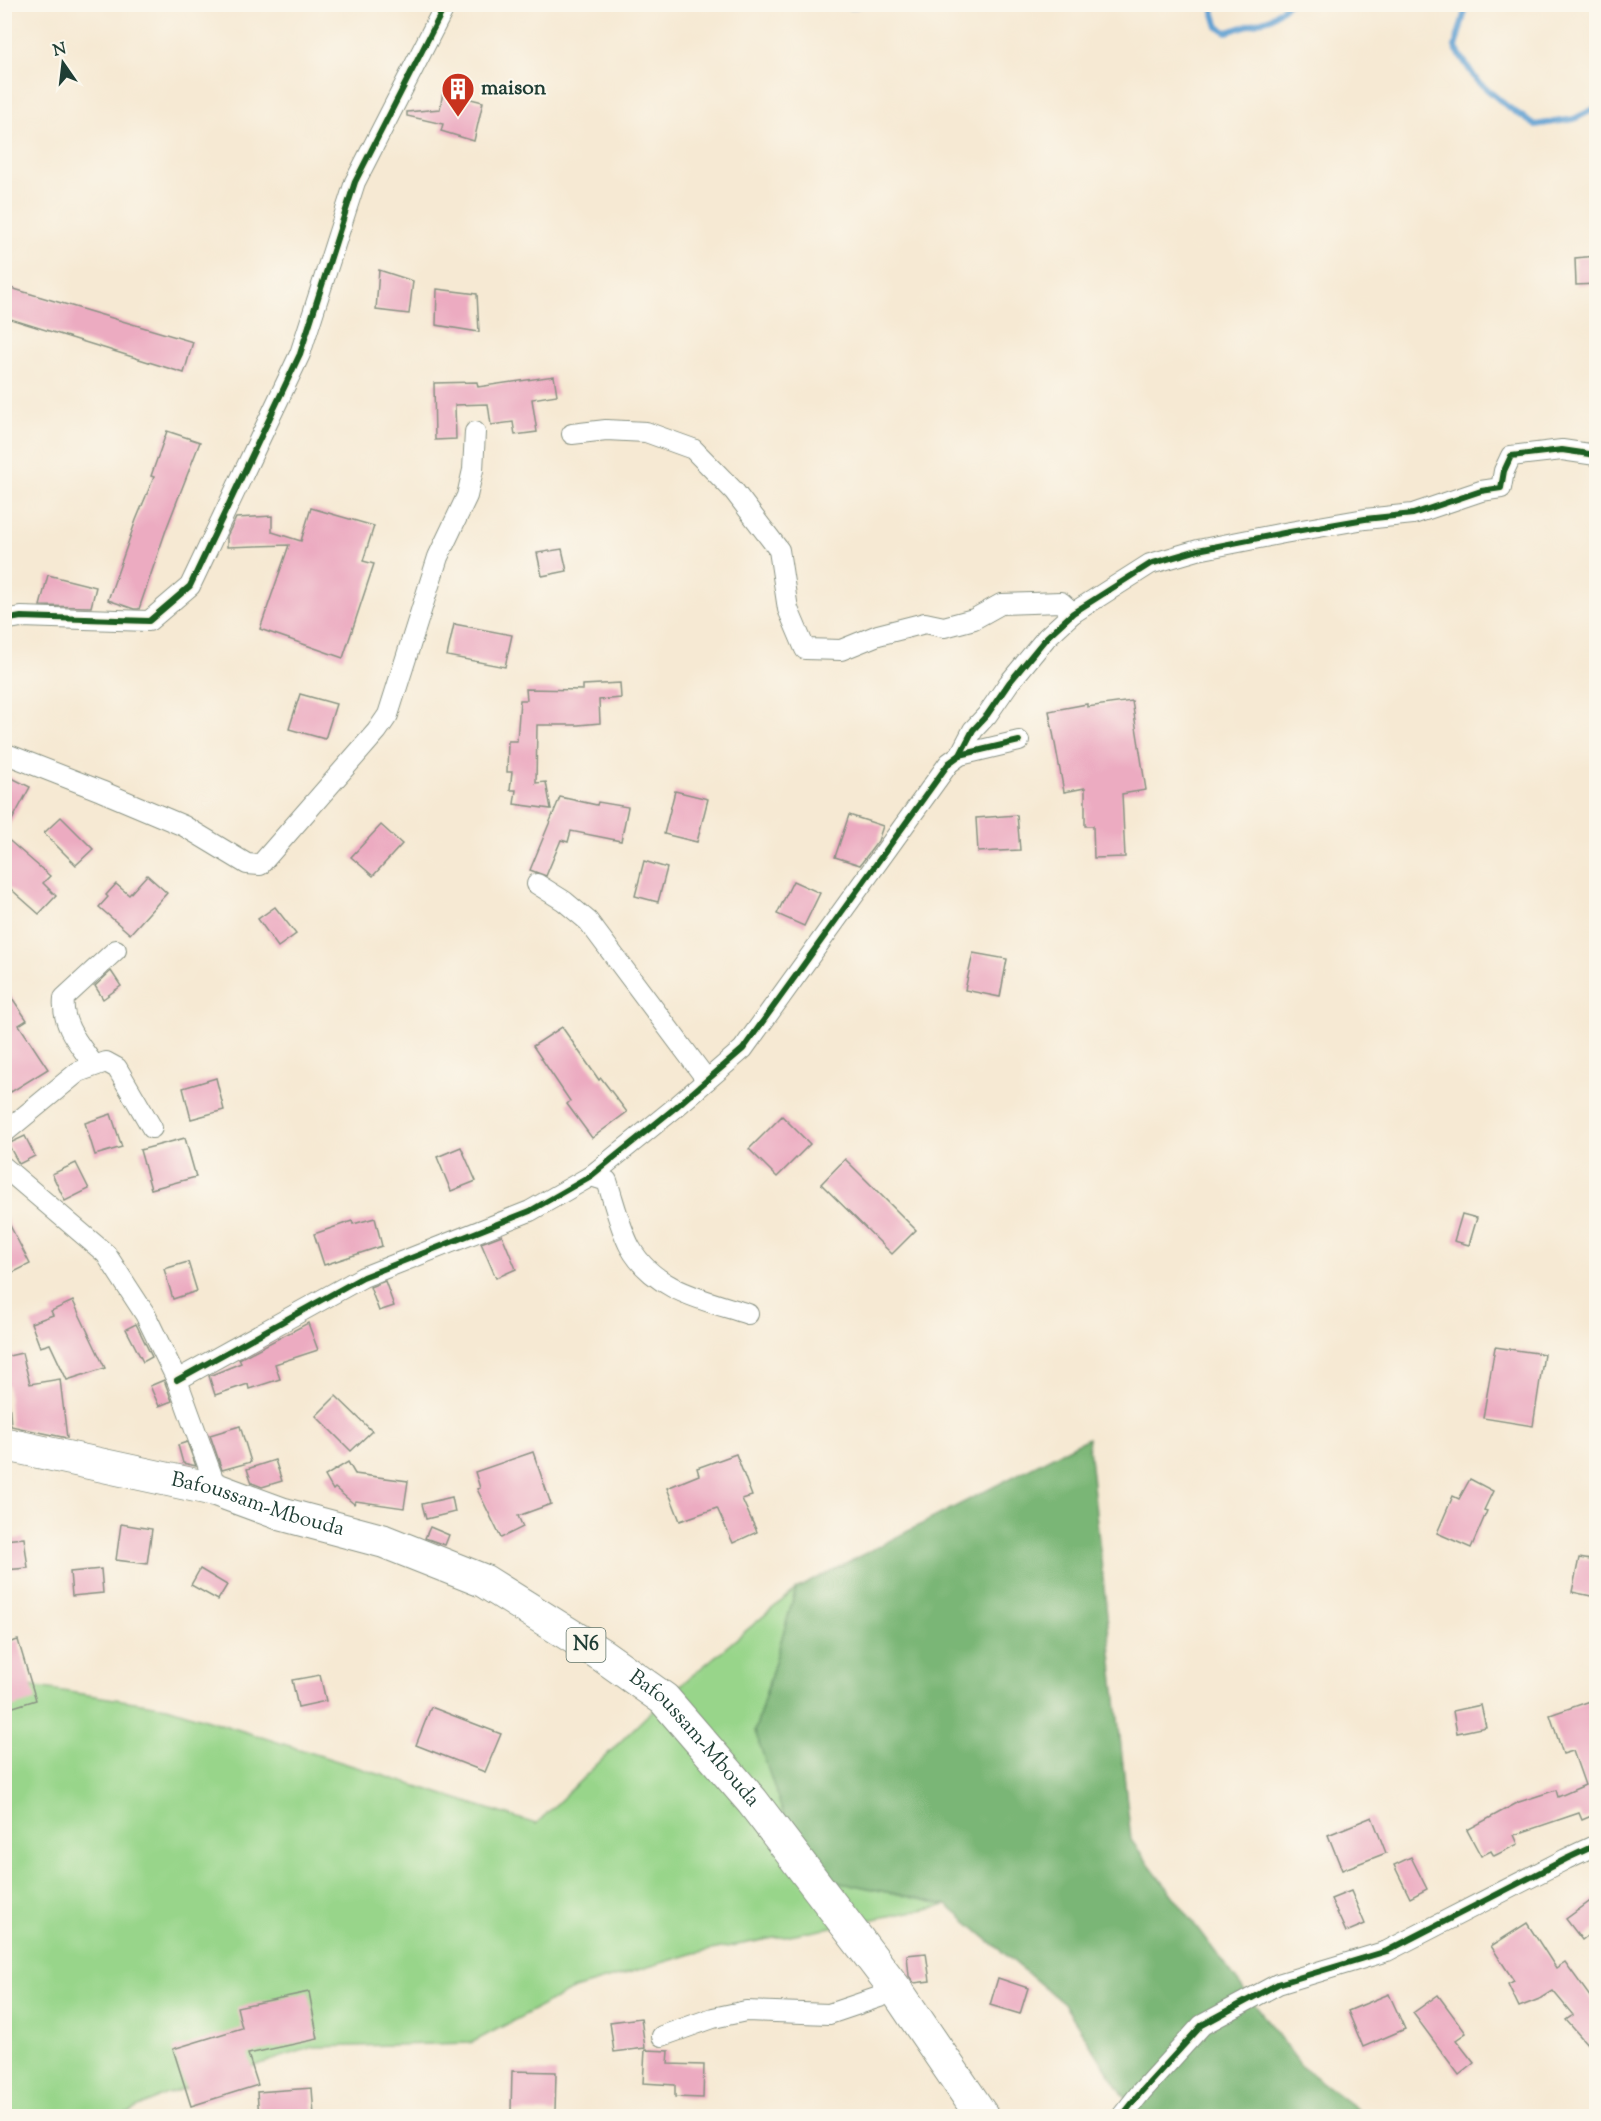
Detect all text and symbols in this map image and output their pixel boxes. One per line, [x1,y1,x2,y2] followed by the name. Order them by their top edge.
[33,33,93,93] north arrow
[51,38,69,64] text: N
[440,71,476,118] building icon: maison
[481,74,547,104] place label: maison
[168,1465,348,1545] street label: Bafoussam-Mbouda
[566,1628,606,1662] road number: N6
[622,1663,767,1814] street label: Bafoussam-Mbouda

